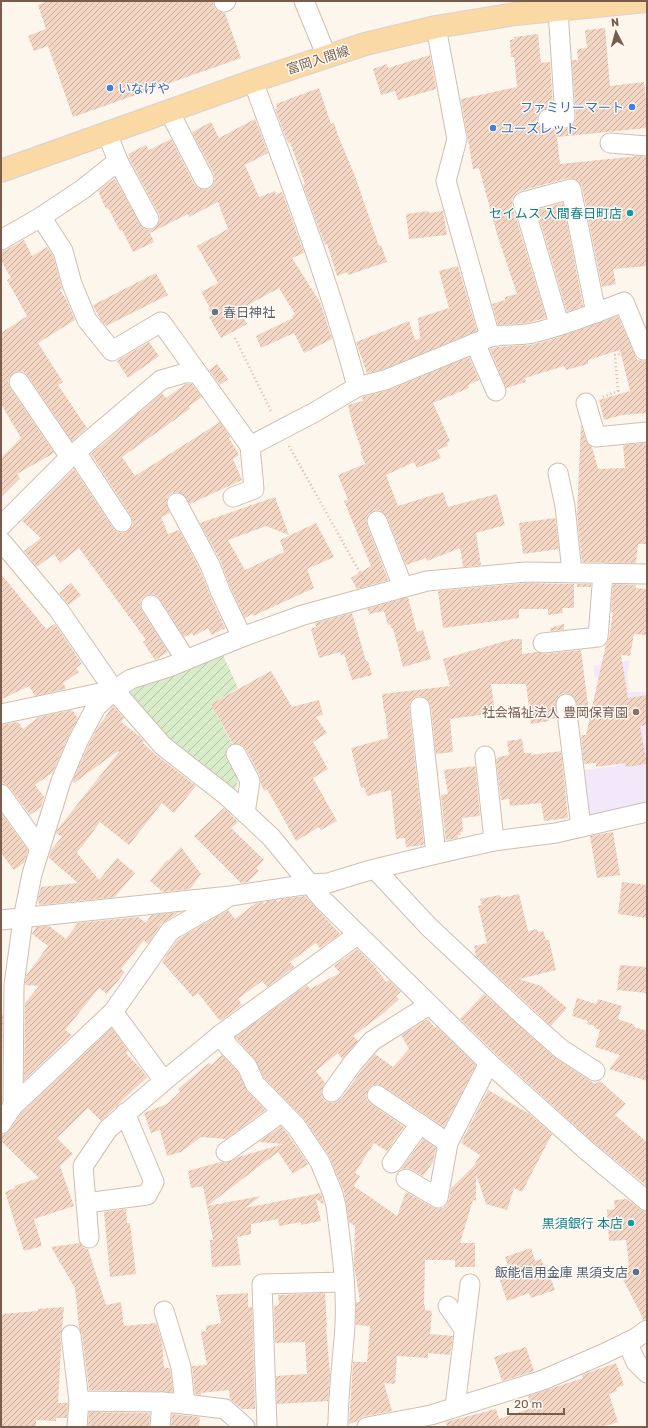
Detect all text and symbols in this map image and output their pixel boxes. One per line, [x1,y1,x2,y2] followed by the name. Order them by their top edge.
[596,12,636,52] north arrow
[610,16,620,29] text: N
[285,43,351,77] street label: 富岡入間線
[118,81,170,96] place label: いなげや
[105,83,115,93] marker: いなげや
[520,100,624,115] place label: ファミリーマート
[627,102,637,112] marker: ファミリーマート
[501,121,578,136] place label: ユーズレット
[488,123,498,133] marker: ユーズレット
[489,206,622,221] place label: セイムス 入間春日町店
[625,208,635,218] marker: セイムス 入間春日町店
[223,305,275,320] place label: 春日神社
[210,307,220,317] marker: 春日神社
[482,705,628,720] place label: 社会福祉法人 豊岡保育園
[631,707,641,717] marker: 社会福祉法人 豊岡保育園
[542,1216,623,1231] place label: 黒須銀行 本店
[626,1218,636,1228] marker: 黒須銀行 本店
[495,1265,628,1280] place label: 飯能信用金庫 黒須支店
[631,1267,641,1277] marker: 飯能信用金庫 黒須支店
[508,1390,564,1416] scale bar
[514,1397,542,1411] text: 20 m

